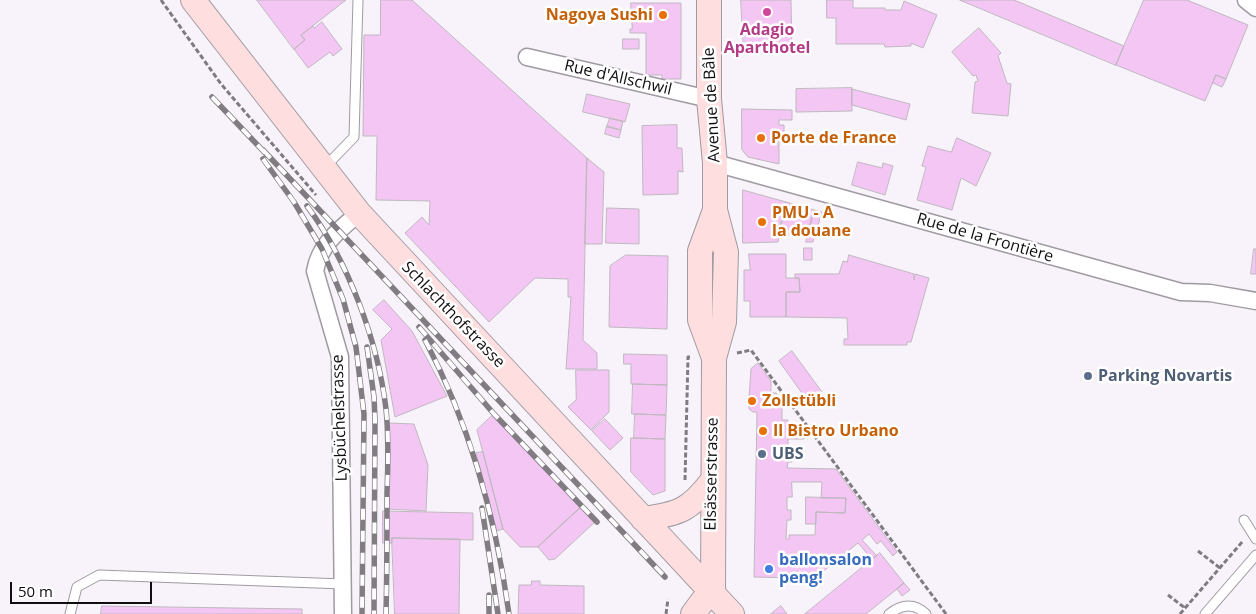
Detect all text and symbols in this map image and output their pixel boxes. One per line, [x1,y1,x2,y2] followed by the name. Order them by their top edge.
[546,5,653,25] place label: Nagoya Sushi
[761,6,773,18] marker: Adagio Aparthotel
[657,9,669,21] marker: Nagoya Sushi
[724,20,810,58] place label: Adagio Aparthotel
[699,47,725,163] street label: Avenue de Bâle
[562,56,674,100] street label: Rue d'Allschwil
[771,128,896,148] place label: Porte de France
[755,132,767,144] marker: Porte de France
[772,203,851,241] place label: PMU - A la douane
[914,209,1056,267] street label: Rue de la Frontière
[756,216,768,228] marker: PMU - A la douane
[397,258,509,372] street label: Schlachthofstrasse
[328,354,352,482] street label: Lysbüchelstrasse
[1098,366,1232,386] place label: Parking Novartis
[1082,370,1094,382] marker: Parking Novartis
[762,391,836,411] place label: Zollstübli
[746,395,758,407] marker: Zollstübli
[701,417,723,531] street label: Elsässerstrasse
[773,421,899,441] place label: Il Bistro Urbano
[757,425,769,437] marker: Il Bistro Urbano
[772,444,804,464] place label: UBS
[756,448,768,460] marker: UBS
[779,550,872,588] place label: ballonsalon peng!
[763,563,775,575] marker: ballonsalon peng!
[12,572,155,604] scale bar
[18,581,53,601] text: 50 m

